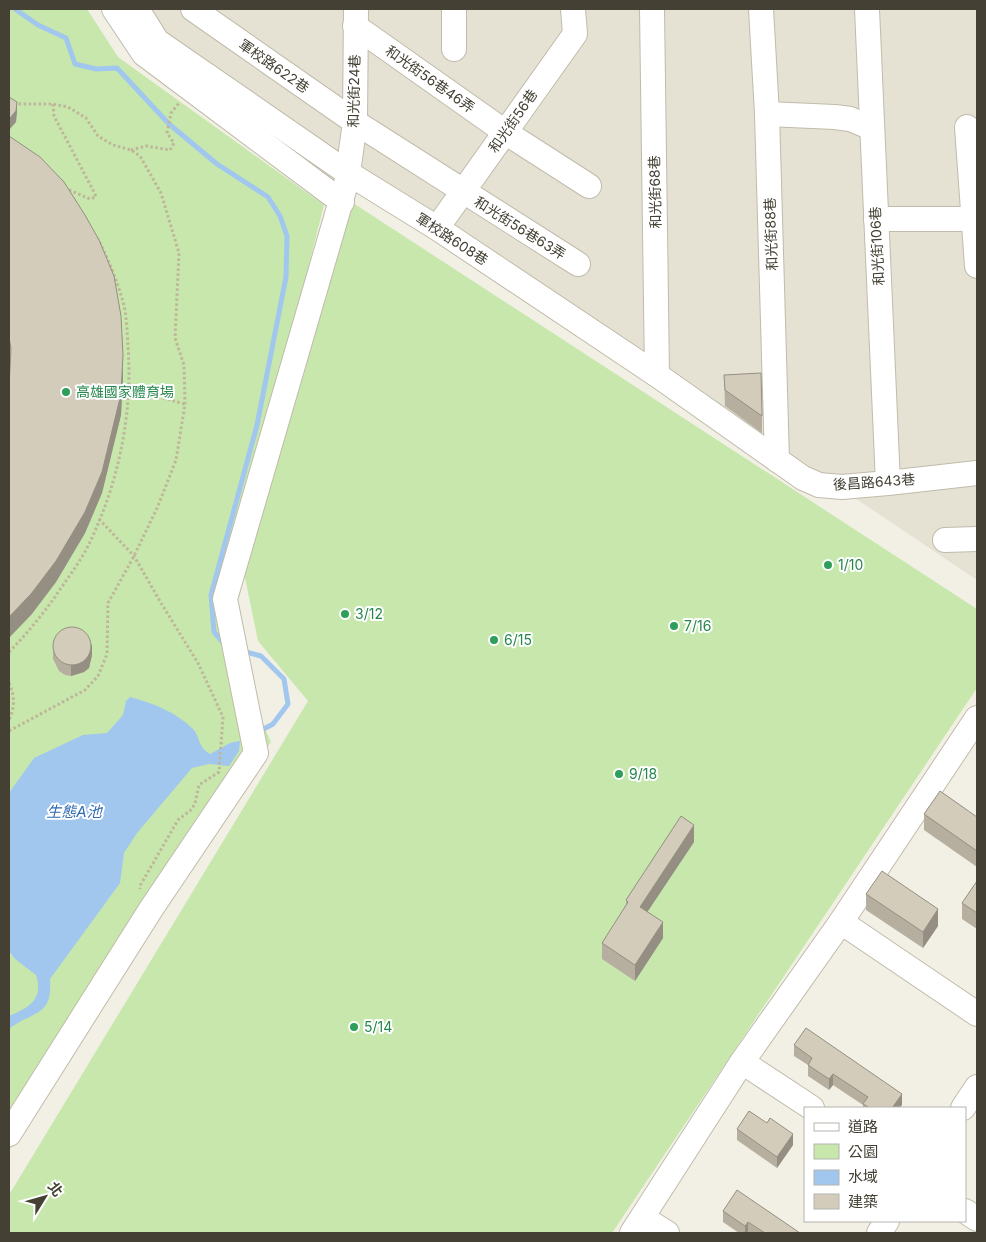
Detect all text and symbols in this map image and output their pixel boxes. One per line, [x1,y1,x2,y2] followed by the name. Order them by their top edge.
[236,35,313,96] street label: 軍校路622巷
[382,42,478,116] street label: 和光街56巷46弄
[344,54,363,128] street label: 和光街24巷
[485,86,541,156] street label: 和光街56巷
[645,155,664,229] street label: 和光街68巷
[471,193,569,262] street label: 和光街56巷63弄
[761,197,780,271] street label: 和光街88巷
[866,206,887,286] street label: 和光街106巷
[413,209,491,268] street label: 軍校路608巷
[76,383,174,400] place label: 高雄國家體育場
[60,386,72,398] marker: 高雄國家體育場
[832,470,916,493] street label: 後昌路643巷
[838,556,863,573] place label: 1/10
[822,559,834,571] marker: 1/10
[355,605,383,622] place label: 3/12
[339,608,351,620] marker: 3/12
[684,617,711,634] place label: 7/16
[668,620,680,632] marker: 7/16
[504,631,532,648] place label: 6/15
[488,634,500,646] marker: 6/15
[629,765,657,782] place label: 9/18
[613,768,625,780] marker: 9/18
[46,802,104,821] water label: 生態A池
[364,1018,392,1035] place label: 5/14
[348,1021,360,1033] marker: 5/14
[804,1107,966,1222] legend
[848,1117,878,1136] text: 道路
[848,1142,878,1161] text: 公園
[848,1167,878,1186] text: 水域
[20,1172,70,1222] north arrow
[45,1178,67,1200] text: 北
[848,1192,878,1211] text: 建築

